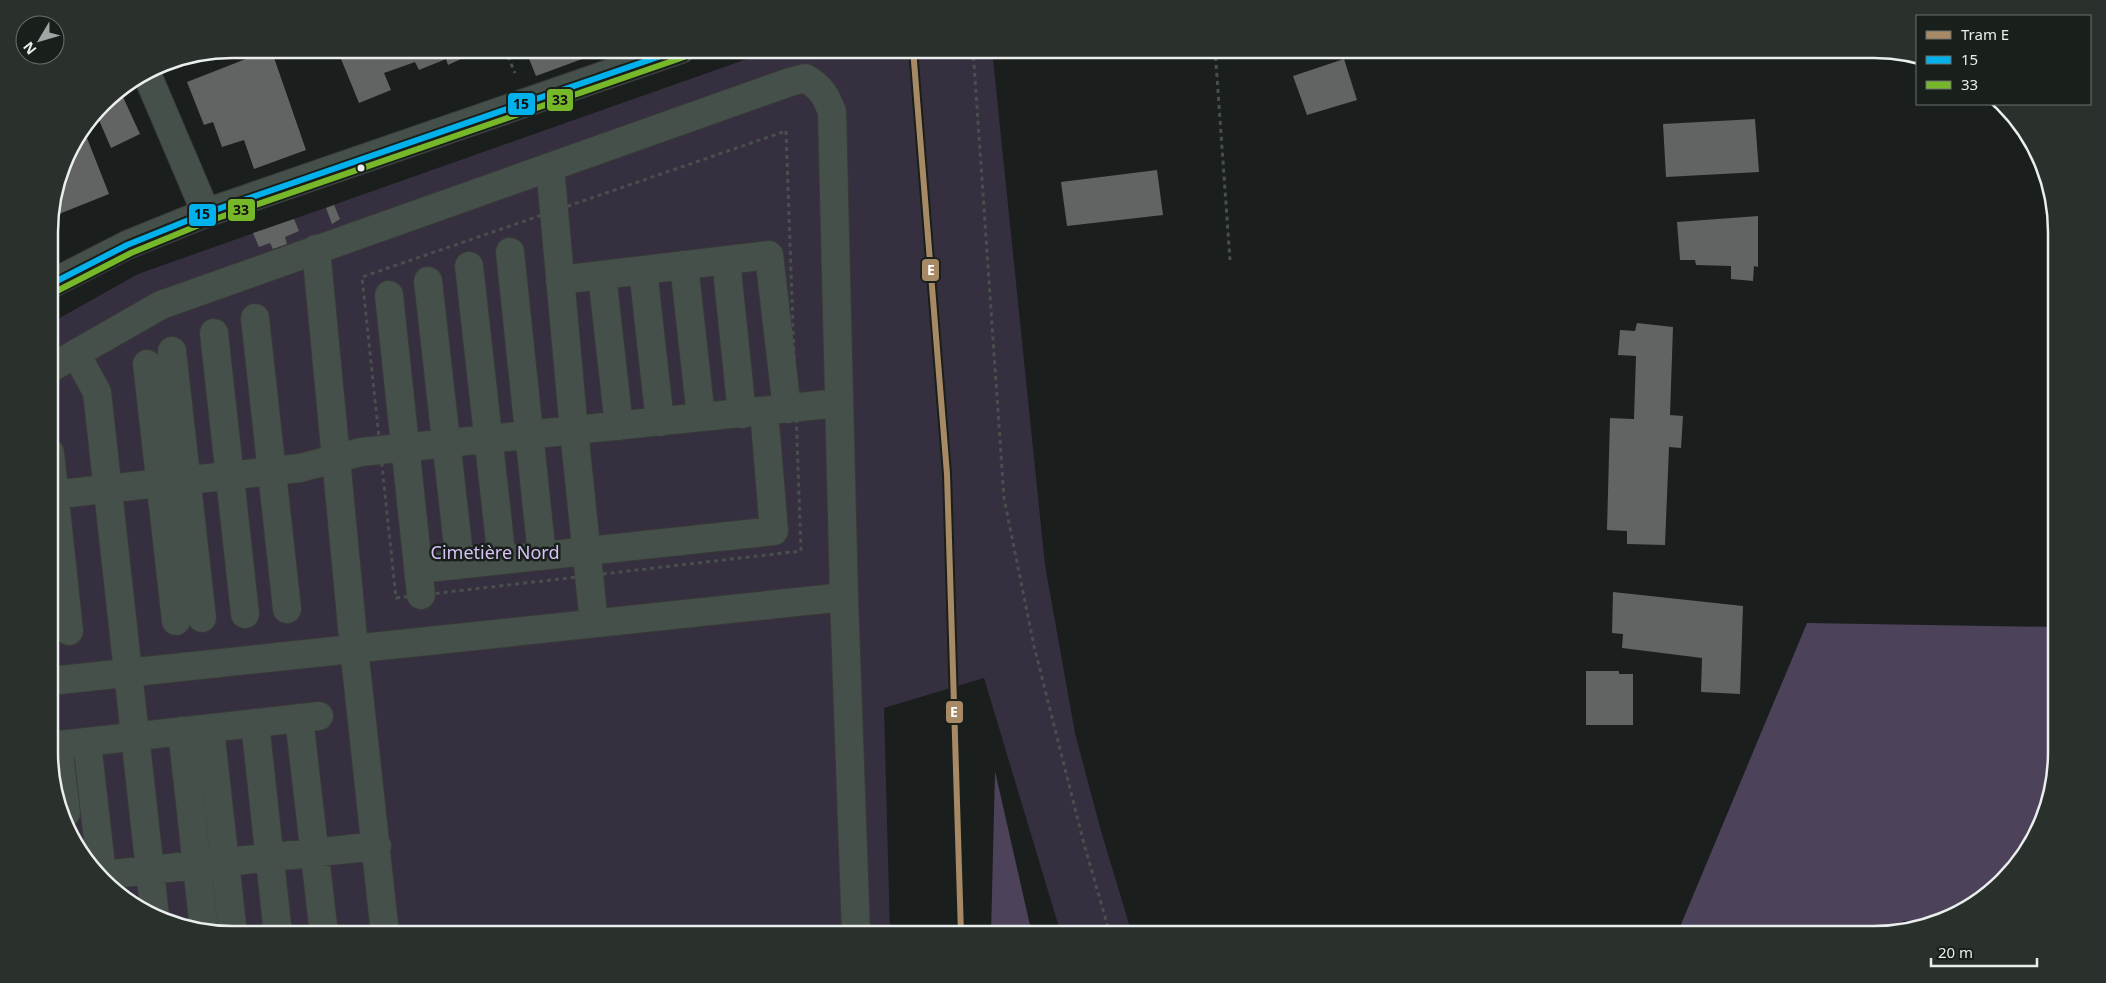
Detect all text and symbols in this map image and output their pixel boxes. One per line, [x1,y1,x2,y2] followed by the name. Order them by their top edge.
[15,15,65,65] north arrow
[1916,15,2091,105] legend
[1961,24,2009,44] text: Tram E
[18,38,40,59] text: N
[1961,49,1978,69] text: 15
[1961,74,1978,94] text: 33
[546,88,574,112] line badge: 33
[552,90,568,109] text: 33
[507,92,536,116] line badge: 15
[513,94,529,113] text: 15
[356,163,366,173] unlabelled marker
[227,198,256,222] line badge: 33
[233,200,249,219] text: 33
[188,203,217,227] line badge: 15
[194,204,210,223] text: 15
[921,258,940,282] line badge: E
[927,260,935,279] text: E
[431,540,559,564] park label: Cimetière Nord
[945,700,964,724] line badge: E
[950,702,958,721] text: E
[1931,936,2037,968] scale bar
[1938,942,1973,962] text: 20 m

